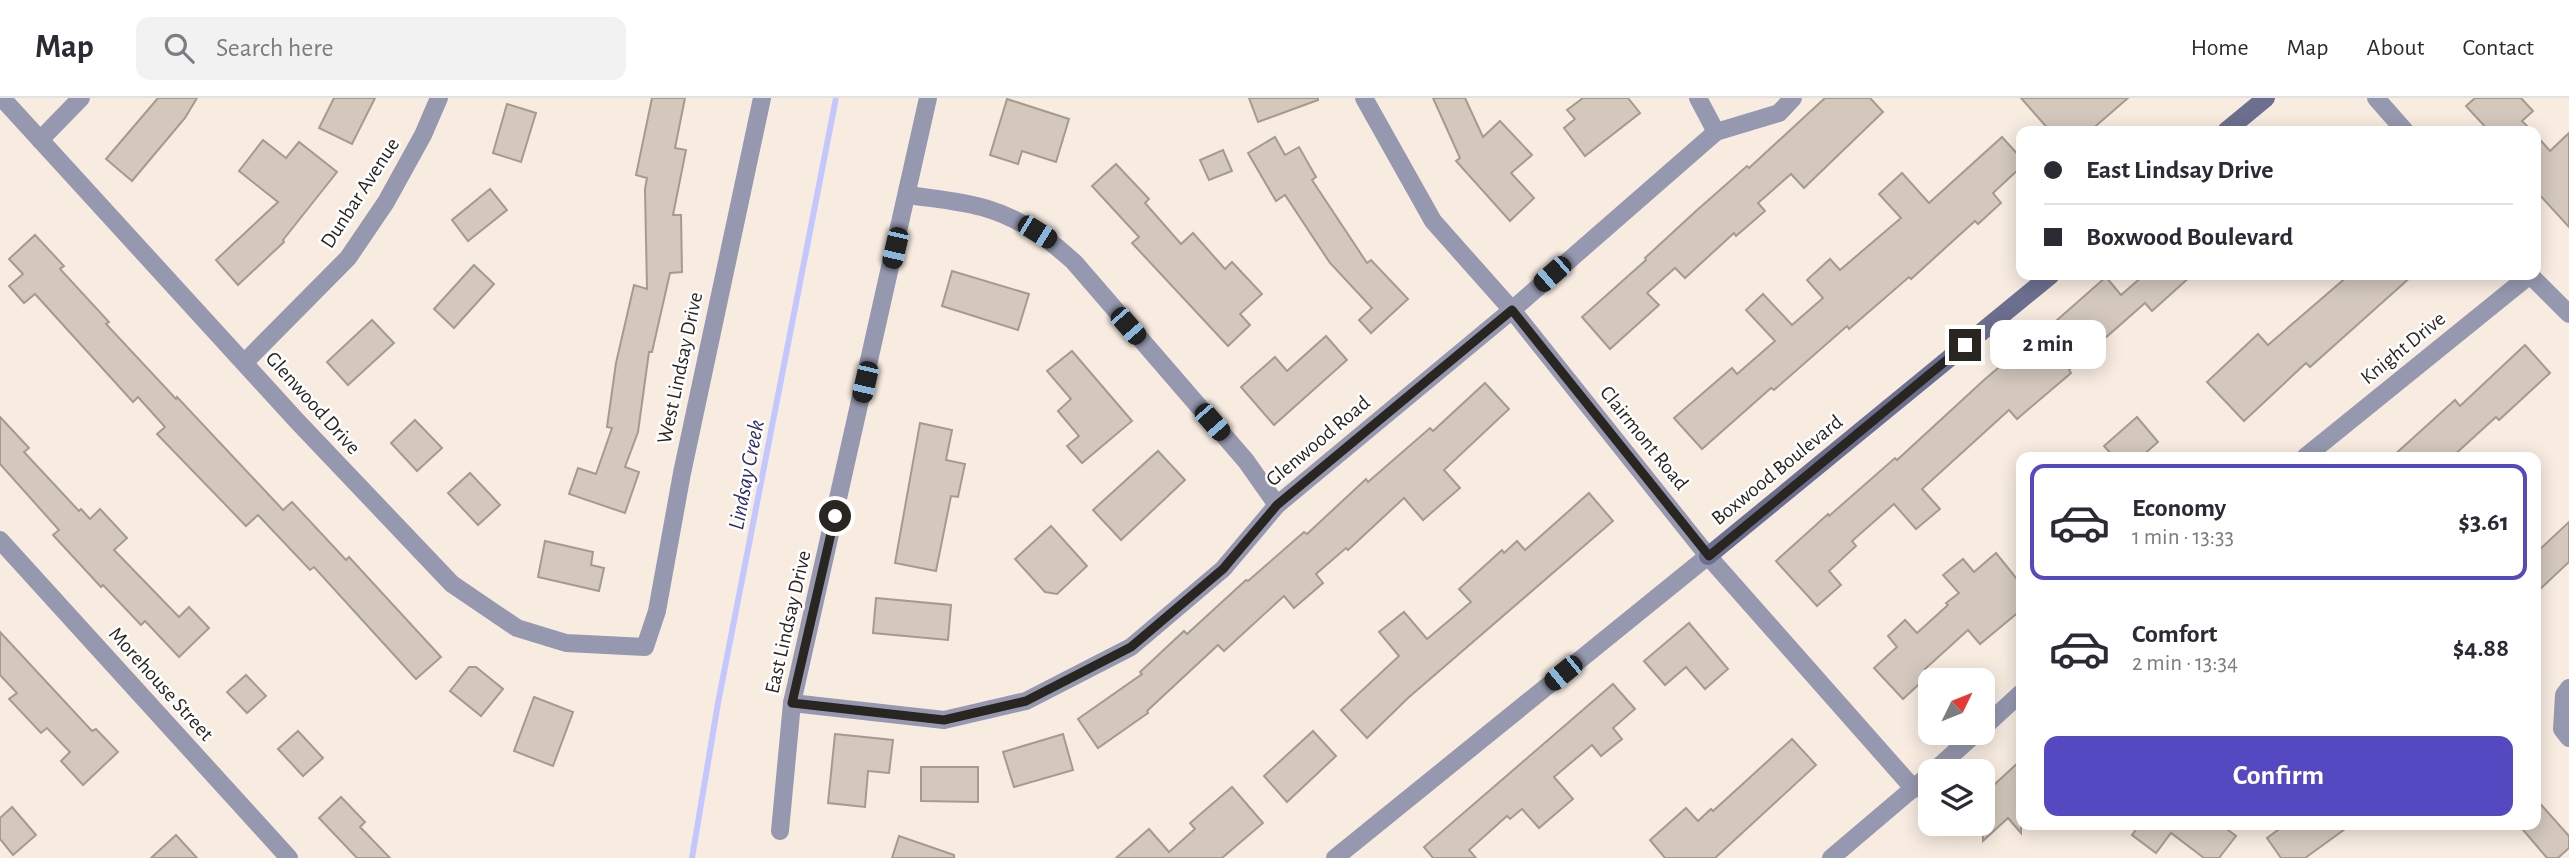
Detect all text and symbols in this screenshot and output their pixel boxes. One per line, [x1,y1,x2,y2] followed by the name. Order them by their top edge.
[136,17,626,80] search box
[160,29,198,67] icon: search
[35,31,94,64] text: Map
[216,35,334,61] text: Search here
[2191,36,2249,60] text: Home
[2287,36,2329,60] text: Map
[2367,36,2424,60] text: About
[2462,36,2534,60] text: Contact
[317,134,403,252] street label: Dunbar Avenue
[2086,157,2274,183] text: East Lindsay Drive
[1014,212,1061,252] car
[2086,224,2293,250] text: Boxwood Boulevard
[881,225,910,271] car
[1530,252,1575,296] car
[654,290,706,446] street label: West Lindsay Drive
[1107,303,1150,349] car
[2357,308,2449,388] street label: Knight Drive
[1990,320,2105,370] callout: 2 min
[1949,329,1981,361] route end
[2022,333,2074,356] text: 2 min
[262,348,364,458] street label: Glenwood Drive
[851,359,880,405] car
[1596,382,1692,494] street label: Clairmont Road
[1262,392,1374,490] street label: Glenwood Road
[1191,399,1234,445] car
[1708,411,1847,529] street label: Boxwood Boulevard
[725,418,769,532] water label: Lindsay Creek
[2048,491,2111,554] icon: car
[2132,495,2226,521] text: Economy
[819,500,851,532] route start
[2458,509,2509,535] text: $3.61
[2132,526,2234,549] text: 1 min · 13:33
[761,548,815,696] street label: East Lindsay Drive
[2048,617,2111,680] icon: car
[2132,621,2217,647] text: Comfort
[105,623,218,745] street label: Morehouse Street
[2453,635,2509,661] text: $4.88
[1541,652,1586,694] car
[2132,652,2238,675] text: 2 min · 13:34
[1918,668,1995,746] north arrow
[1918,668,1995,836] map controls
[2044,736,2513,816] button: Confirm
[1918,759,1995,836] button: layers

